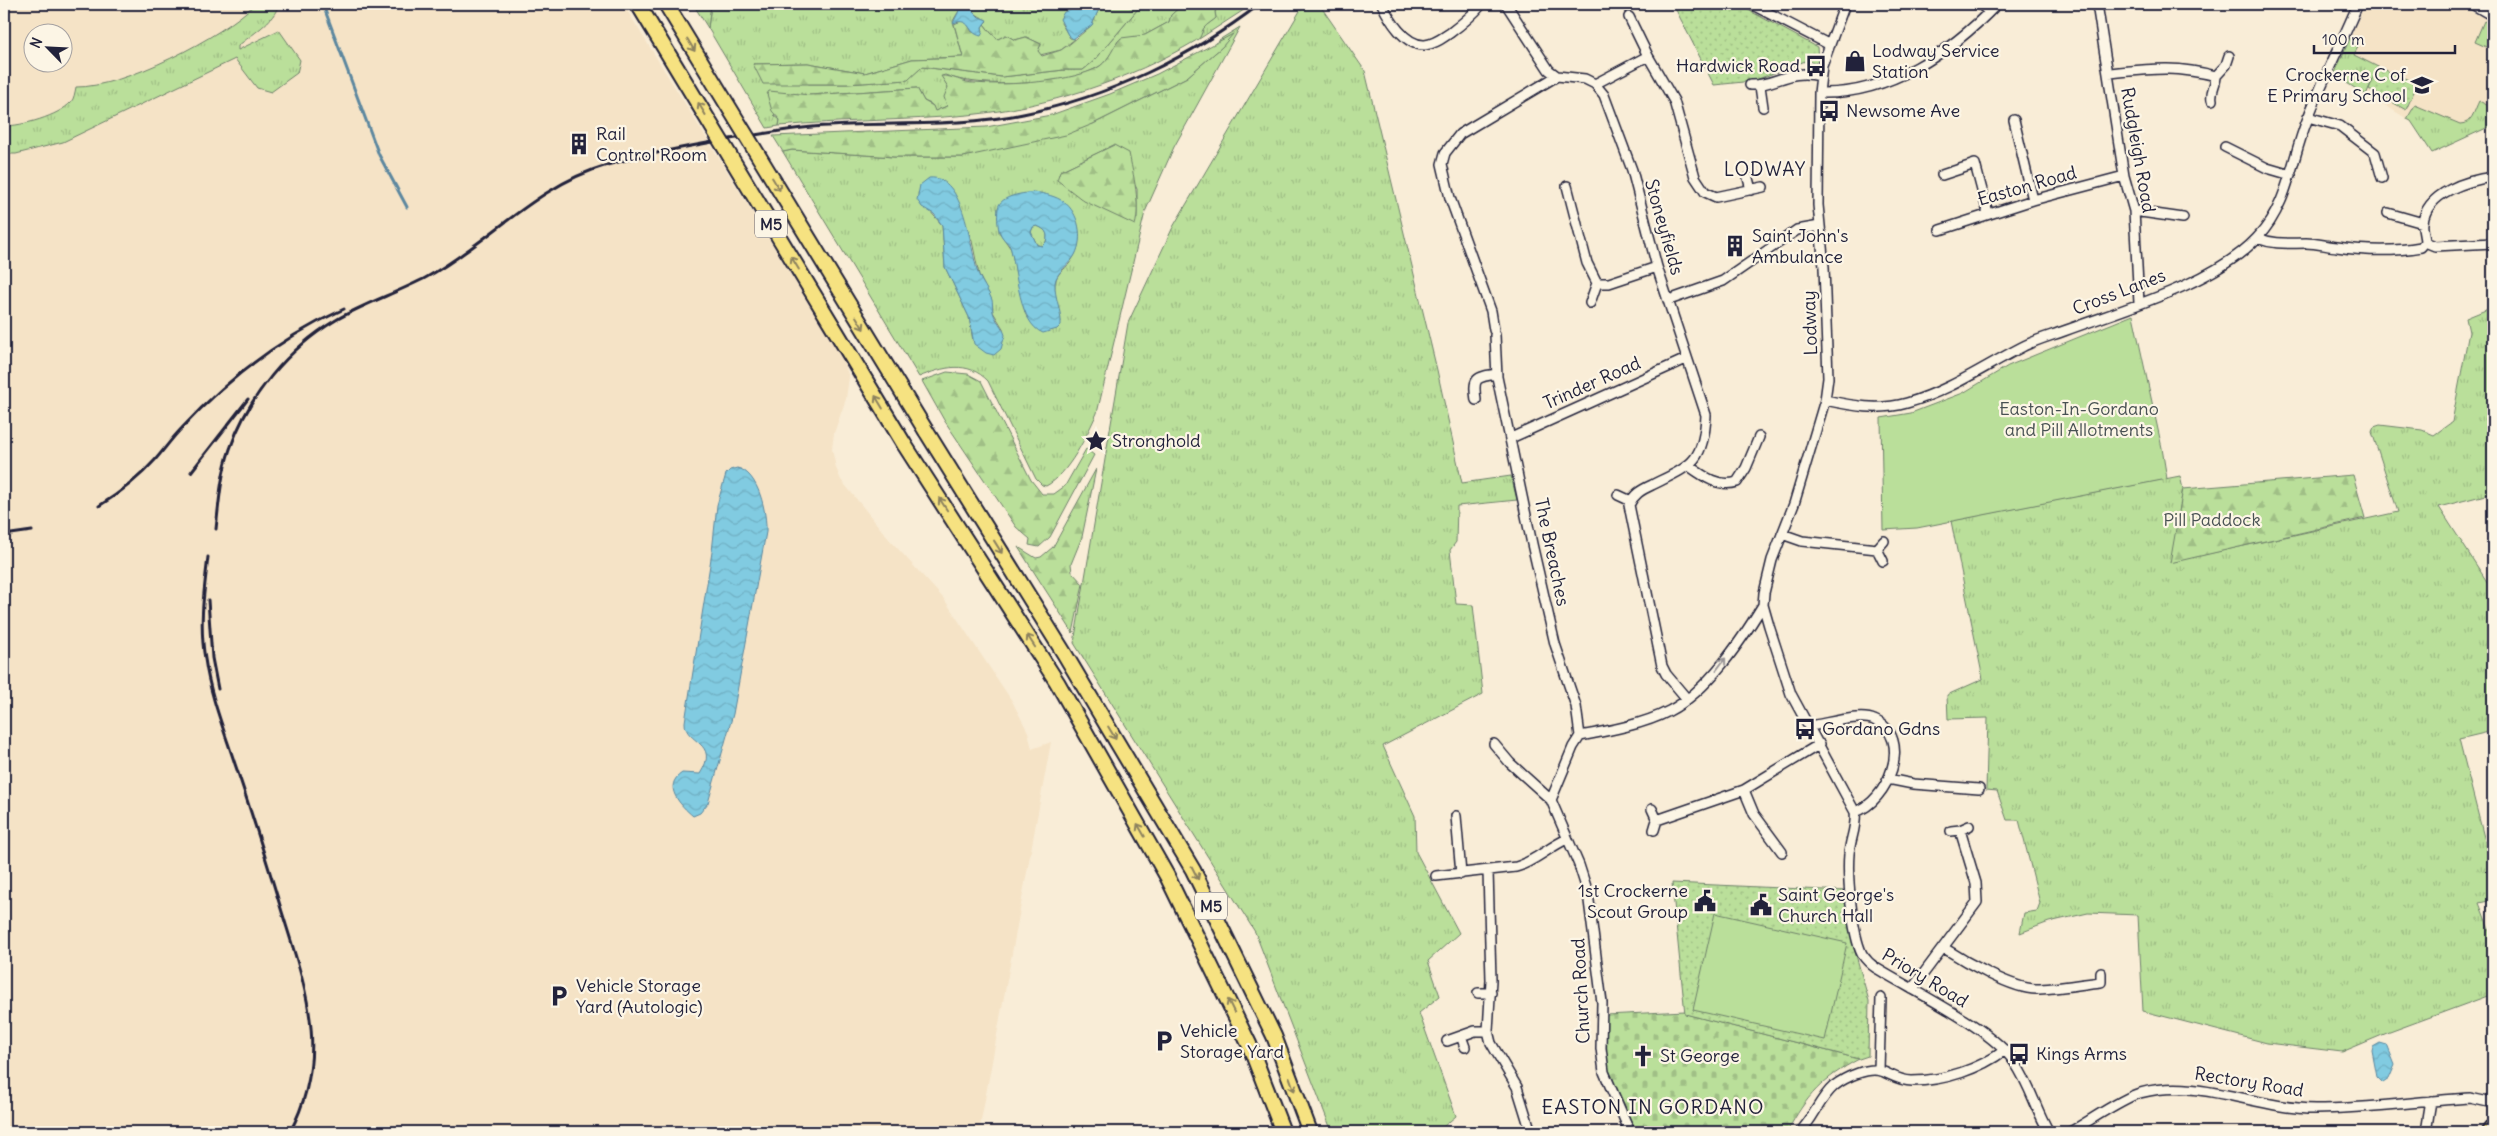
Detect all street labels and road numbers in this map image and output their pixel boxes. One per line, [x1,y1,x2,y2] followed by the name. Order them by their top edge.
[2116,85,2161,215] street label: Rudgleigh Road
[1975,160,2079,211] street label: Easton Road
[1640,176,1689,277] street label: Stoneyfields
[755,210,787,238] road number: M5
[2069,263,2169,320] street label: Cross Lanes
[1797,290,1822,356] street label: Lodway
[1540,351,1644,414] street label: Trinder Road
[1530,496,1575,608] street label: The Breaches
[1195,892,1227,919] road number: M5
[1566,937,1595,1045] street label: Church Road
[1878,943,1973,1012] street label: Priory Road
[2193,1062,2306,1102] street label: Rectory Road

